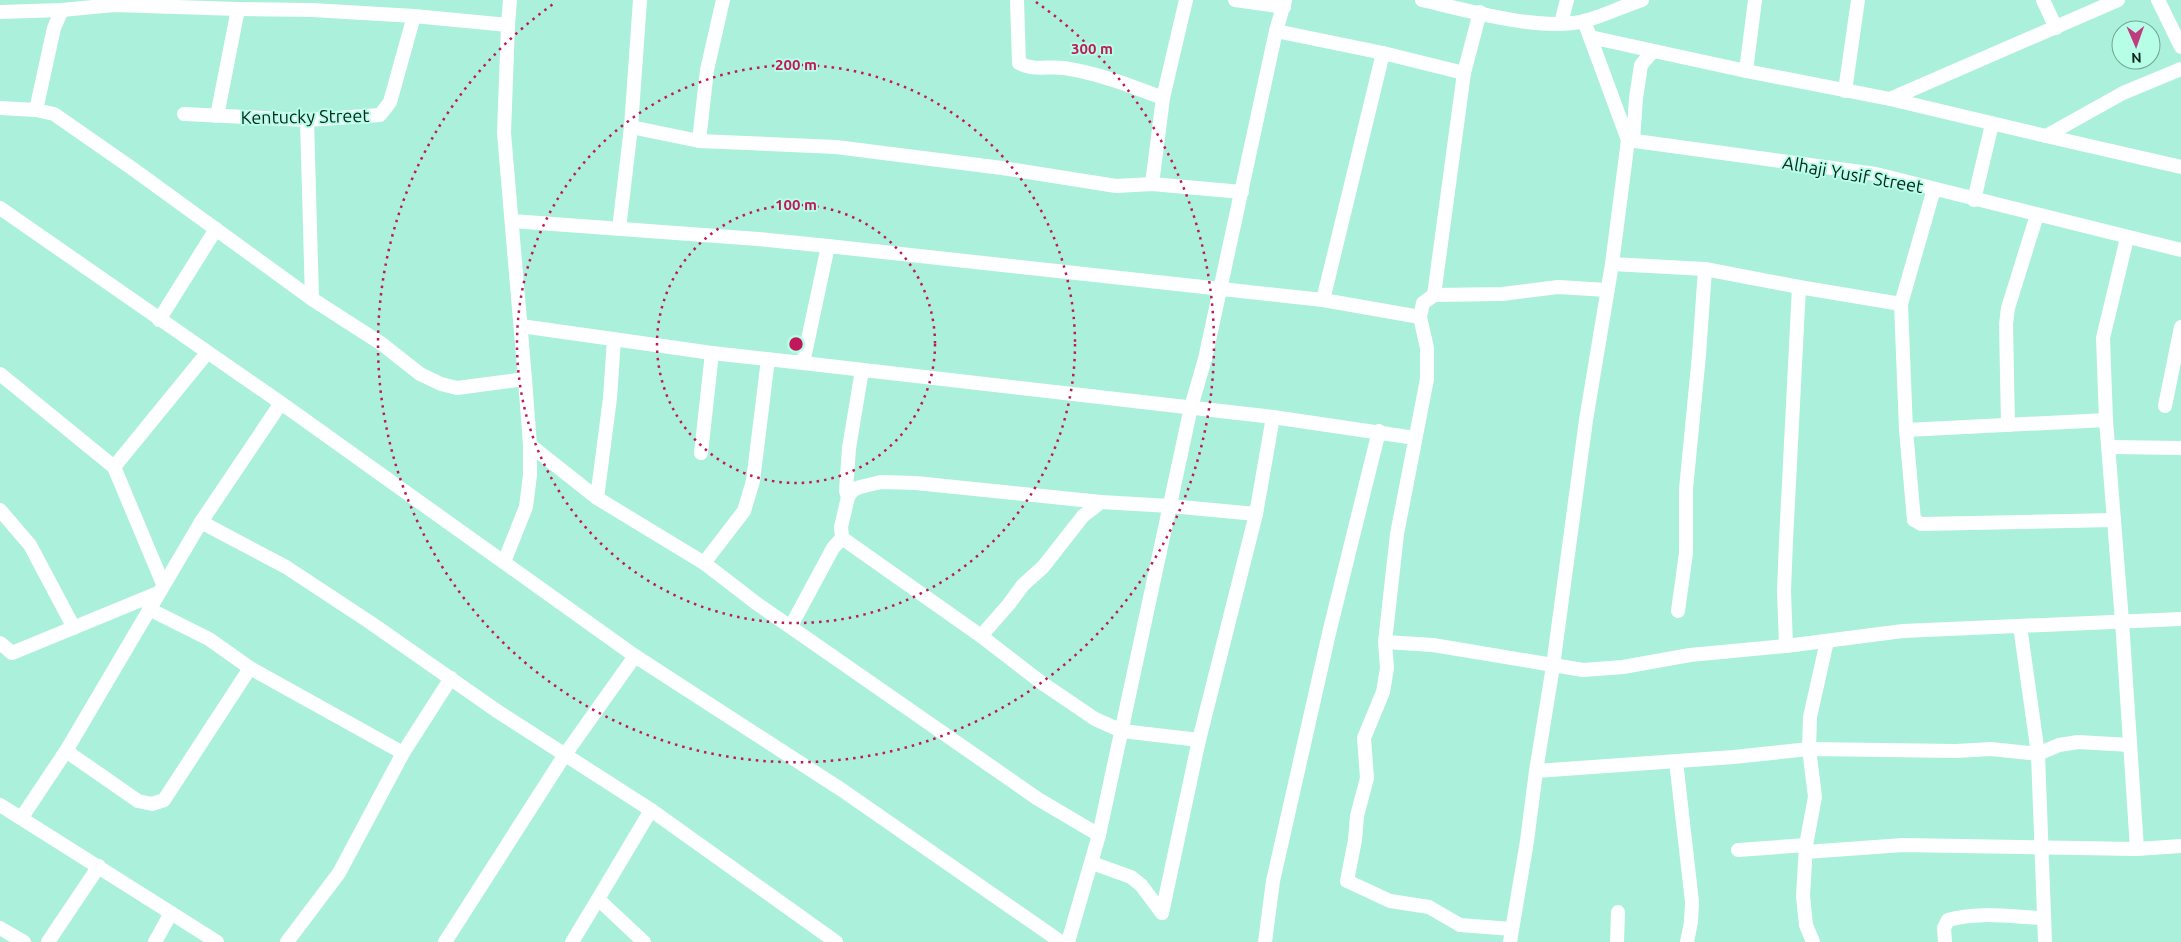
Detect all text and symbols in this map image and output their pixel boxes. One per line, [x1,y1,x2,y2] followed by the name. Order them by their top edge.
[2111,20,2161,70] north arrow
[1071,40,1113,57] text: 300 m
[2131,50,2142,66] text: N
[775,56,817,73] text: 200 m
[240,105,370,127] street label: Kentucky Street
[1781,152,1925,196] street label: Alhaji Yusif Street
[775,196,817,213] text: 100 m
[787,335,805,353] centre of rings

